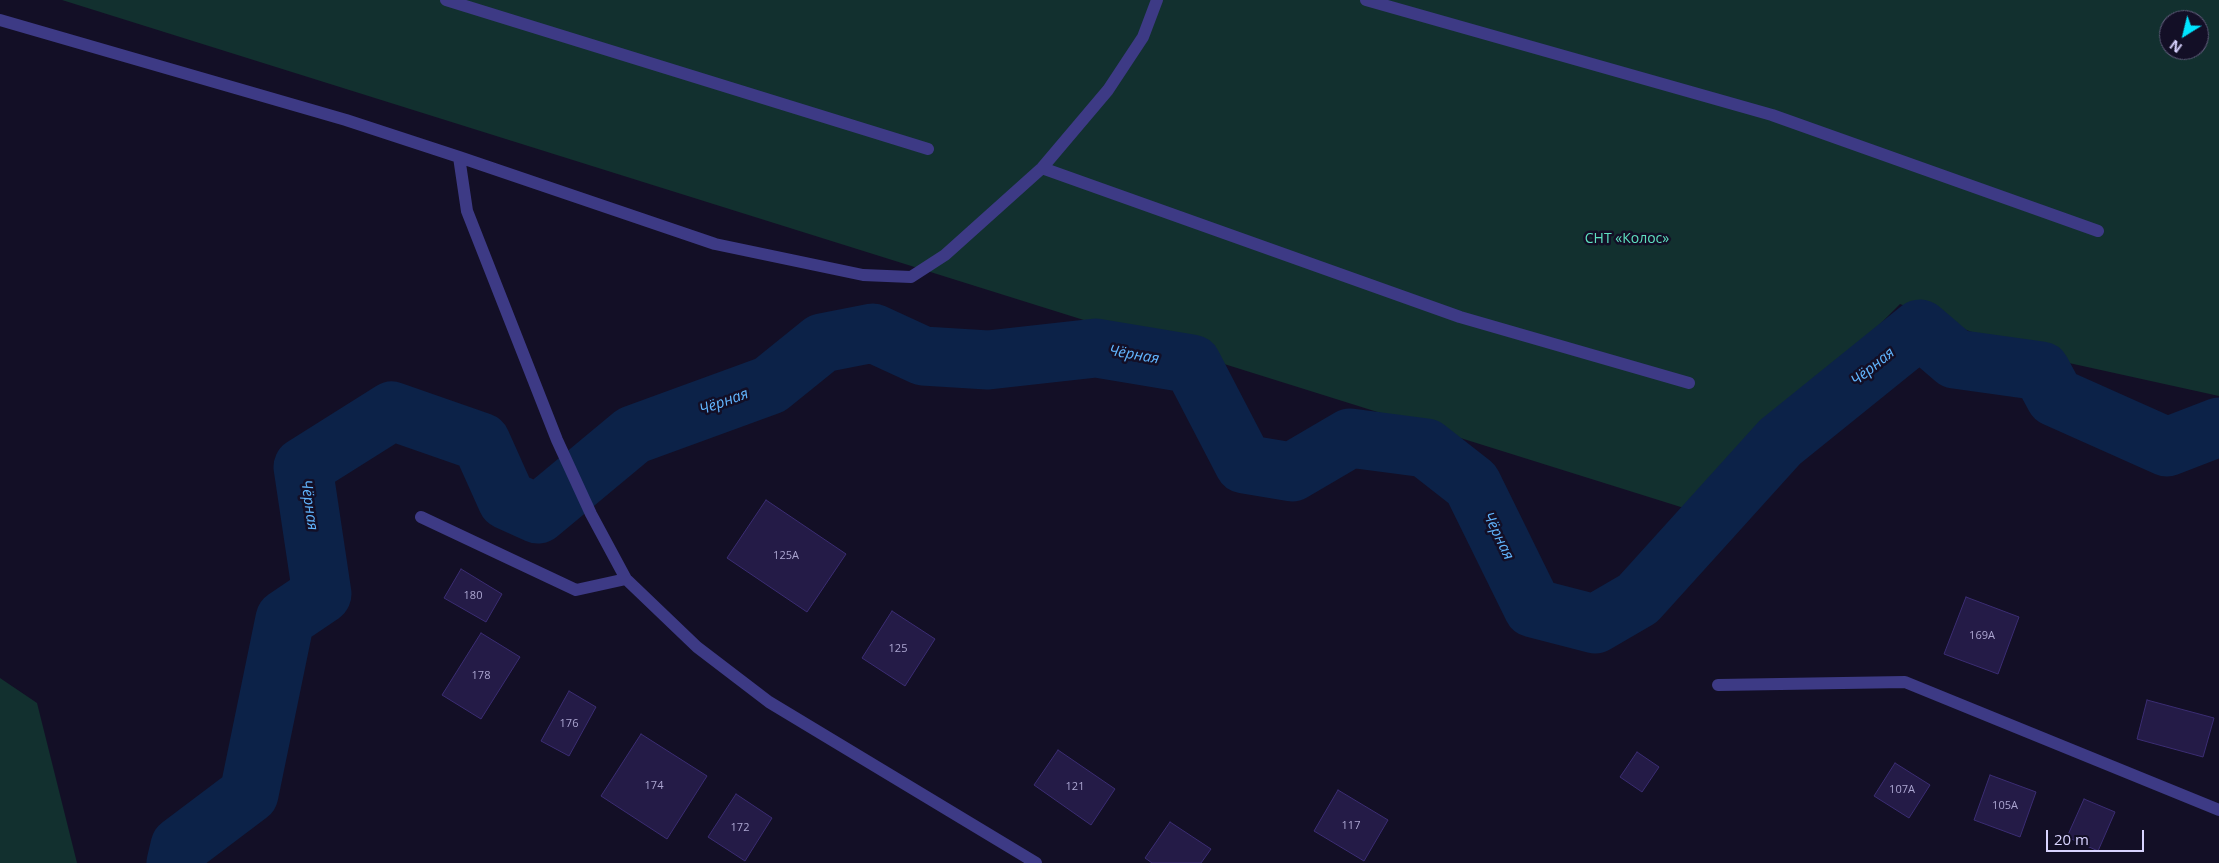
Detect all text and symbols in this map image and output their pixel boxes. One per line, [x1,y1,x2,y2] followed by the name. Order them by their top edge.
[2159,10,2209,60] north arrow
[2165,36,2186,58] text: N
[1585,231,1669,247] park label: СНТ «Колос»
[1107,342,1161,368] water label: Чёрная
[1848,344,1898,390] water label: Чёрная
[697,385,751,419] water label: Чёрная
[297,478,321,532] water label: Чёрная
[1479,509,1517,563] water label: Чёрная
[773,549,799,563] house number: 125А
[464,589,482,603] house number: 180
[1969,629,1995,643] house number: 169А
[889,642,907,656] house number: 125
[472,669,490,683] house number: 178
[560,717,578,731] house number: 176
[645,779,663,793] house number: 174
[1066,780,1084,794] house number: 121
[1889,783,1915,797] house number: 107А
[1992,799,2018,813] house number: 105А
[1342,819,1360,833] house number: 117
[2049,820,2146,852] scale bar
[731,821,749,835] house number: 172
[2054,829,2089,849] text: 20 m

